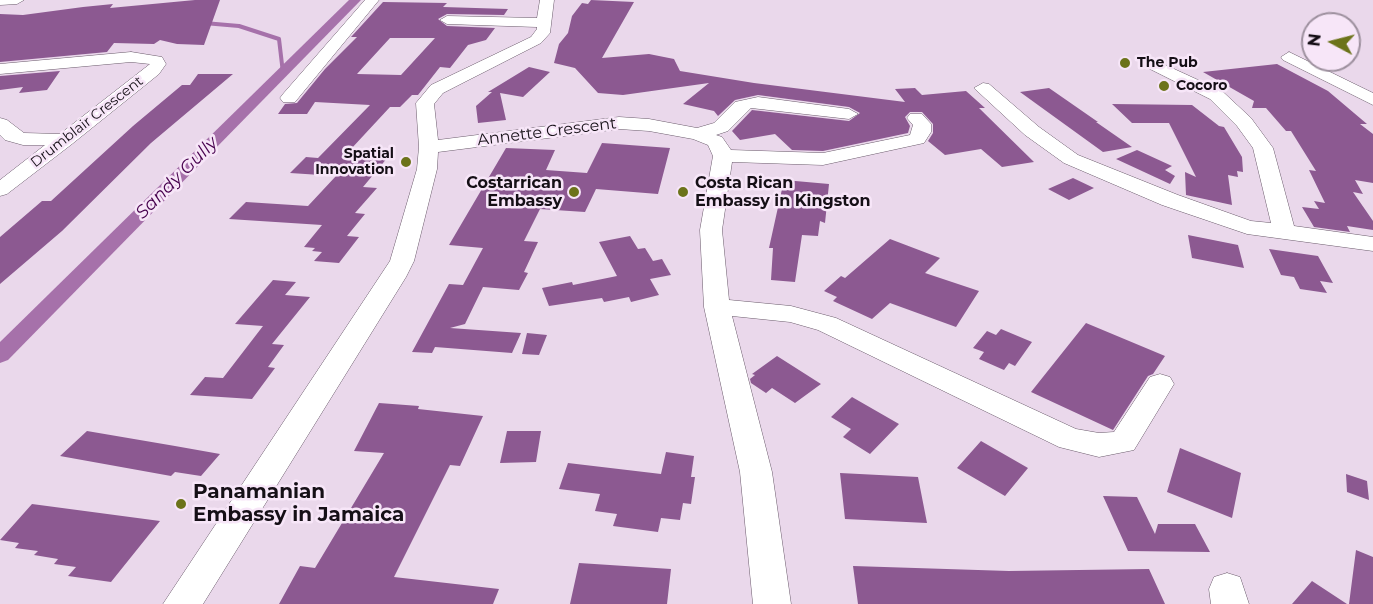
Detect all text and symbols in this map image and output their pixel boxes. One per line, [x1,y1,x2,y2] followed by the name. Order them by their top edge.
[1301,12,1361,72] north arrow
[1304,32,1325,48] text: N
[1137,55,1198,71] place label: The Pub
[1118,56,1132,70] marker: The Pub
[27,73,147,171] street label: Drumblair Crescent
[1176,78,1227,94] place label: Cocoro
[1157,79,1171,93] marker: Cocoro
[476,114,618,150] street label: Annette Crescent
[131,132,223,224] water label: Sandy Gully
[315,146,394,178] place label: Spatial Innovation
[399,155,413,169] marker: Spatial Innovation
[466,173,562,211] place label: Costarrican Embassy
[695,173,870,211] place label: Costa Rican Embassy in Kingston
[567,185,581,199] marker: Costarrican Embassy
[676,185,690,199] marker: Costa Rican Embassy in Kingston
[193,480,404,527] place label: Panamanian Embassy in Jamaica
[174,497,188,511] marker: Panamanian Embassy in Jamaica

